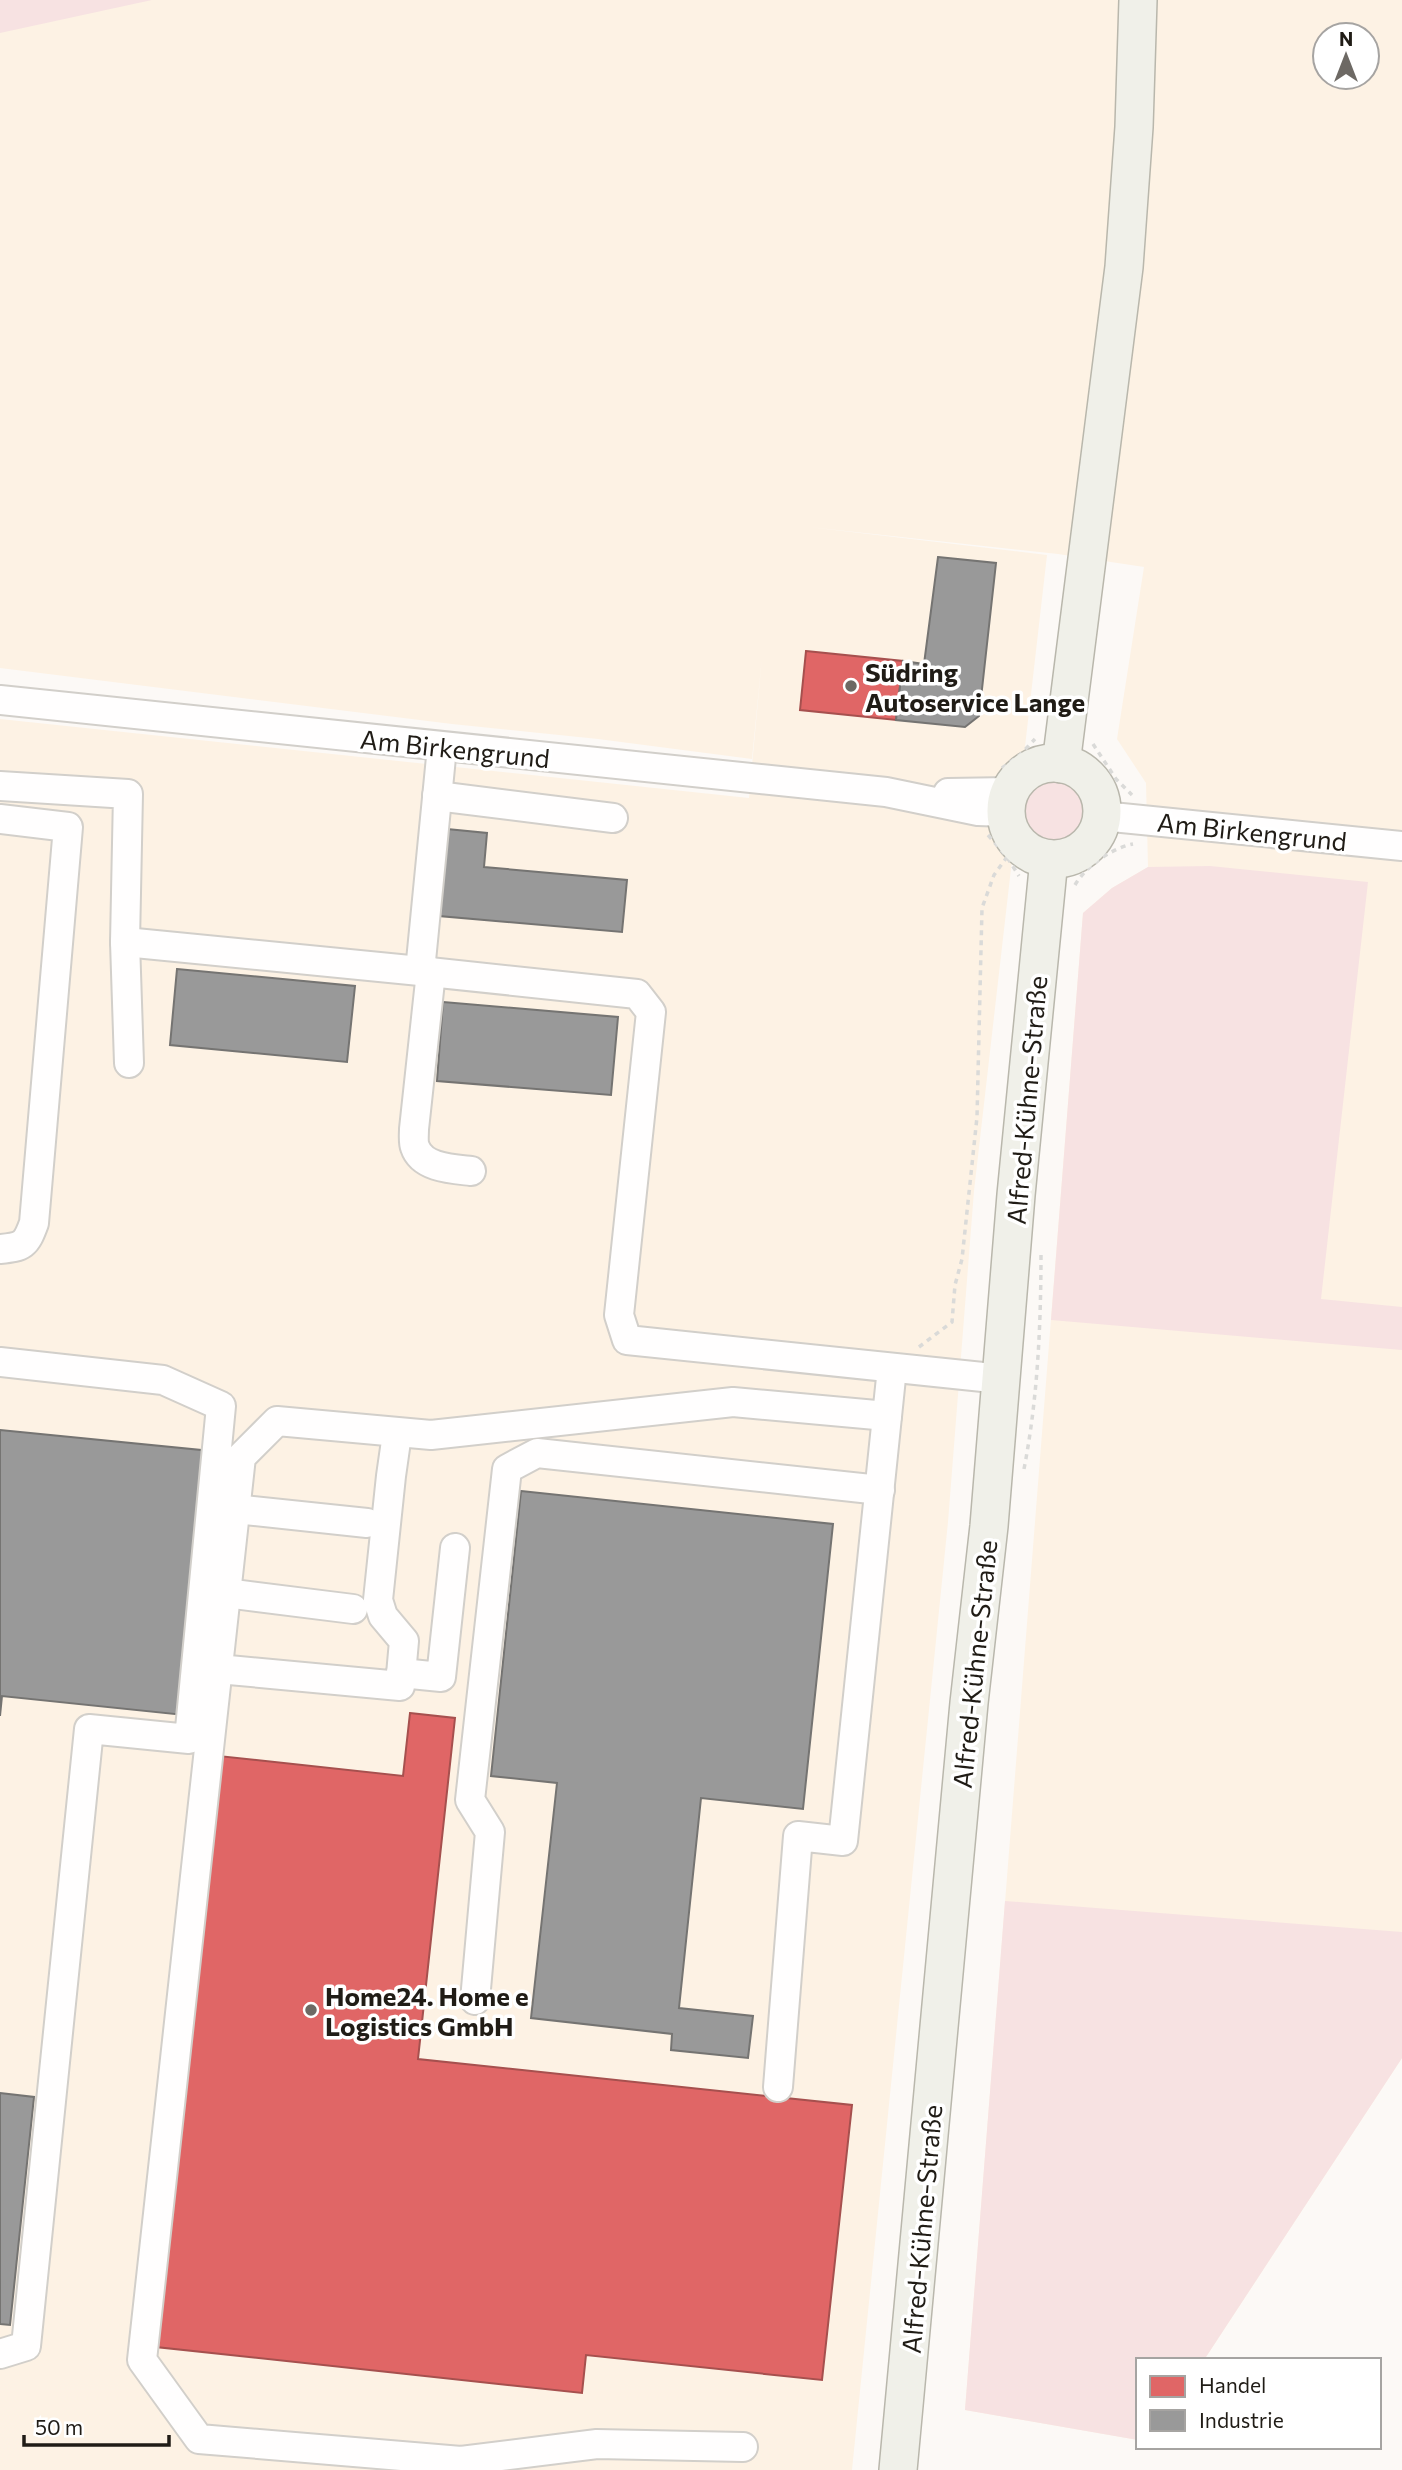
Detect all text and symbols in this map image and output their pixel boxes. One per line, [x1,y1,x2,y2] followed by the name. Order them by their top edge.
[1311,21,1381,91] north arrow
[1339,27,1353,50] text: N
[865,656,1085,717] place label: Südring Autoservice Lange
[843,678,859,694] marker: Südring Autoservice Lange
[359,723,551,773] street label: Am Birkengrund
[1156,806,1348,856] street label: Am Birkengrund
[1000,974,1052,1226] street label: Alfred-Kühne-Straße
[946,1538,1002,1790] street label: Alfred-Kühne-Straße
[325,1980,529,2041] place label: Home24. Home e Logistics GmbH
[303,2002,319,2018] marker: Home24. Home e Logistics GmbH
[895,2103,947,2355] street label: Alfred-Kühne-Straße
[1136,2358,1381,2449] legend
[1199,2372,1266,2397] text: Handel
[24,2404,170,2448] scale bar
[1199,2407,1284,2432] text: Industrie
[35,2414,83,2439] text: 50 m

